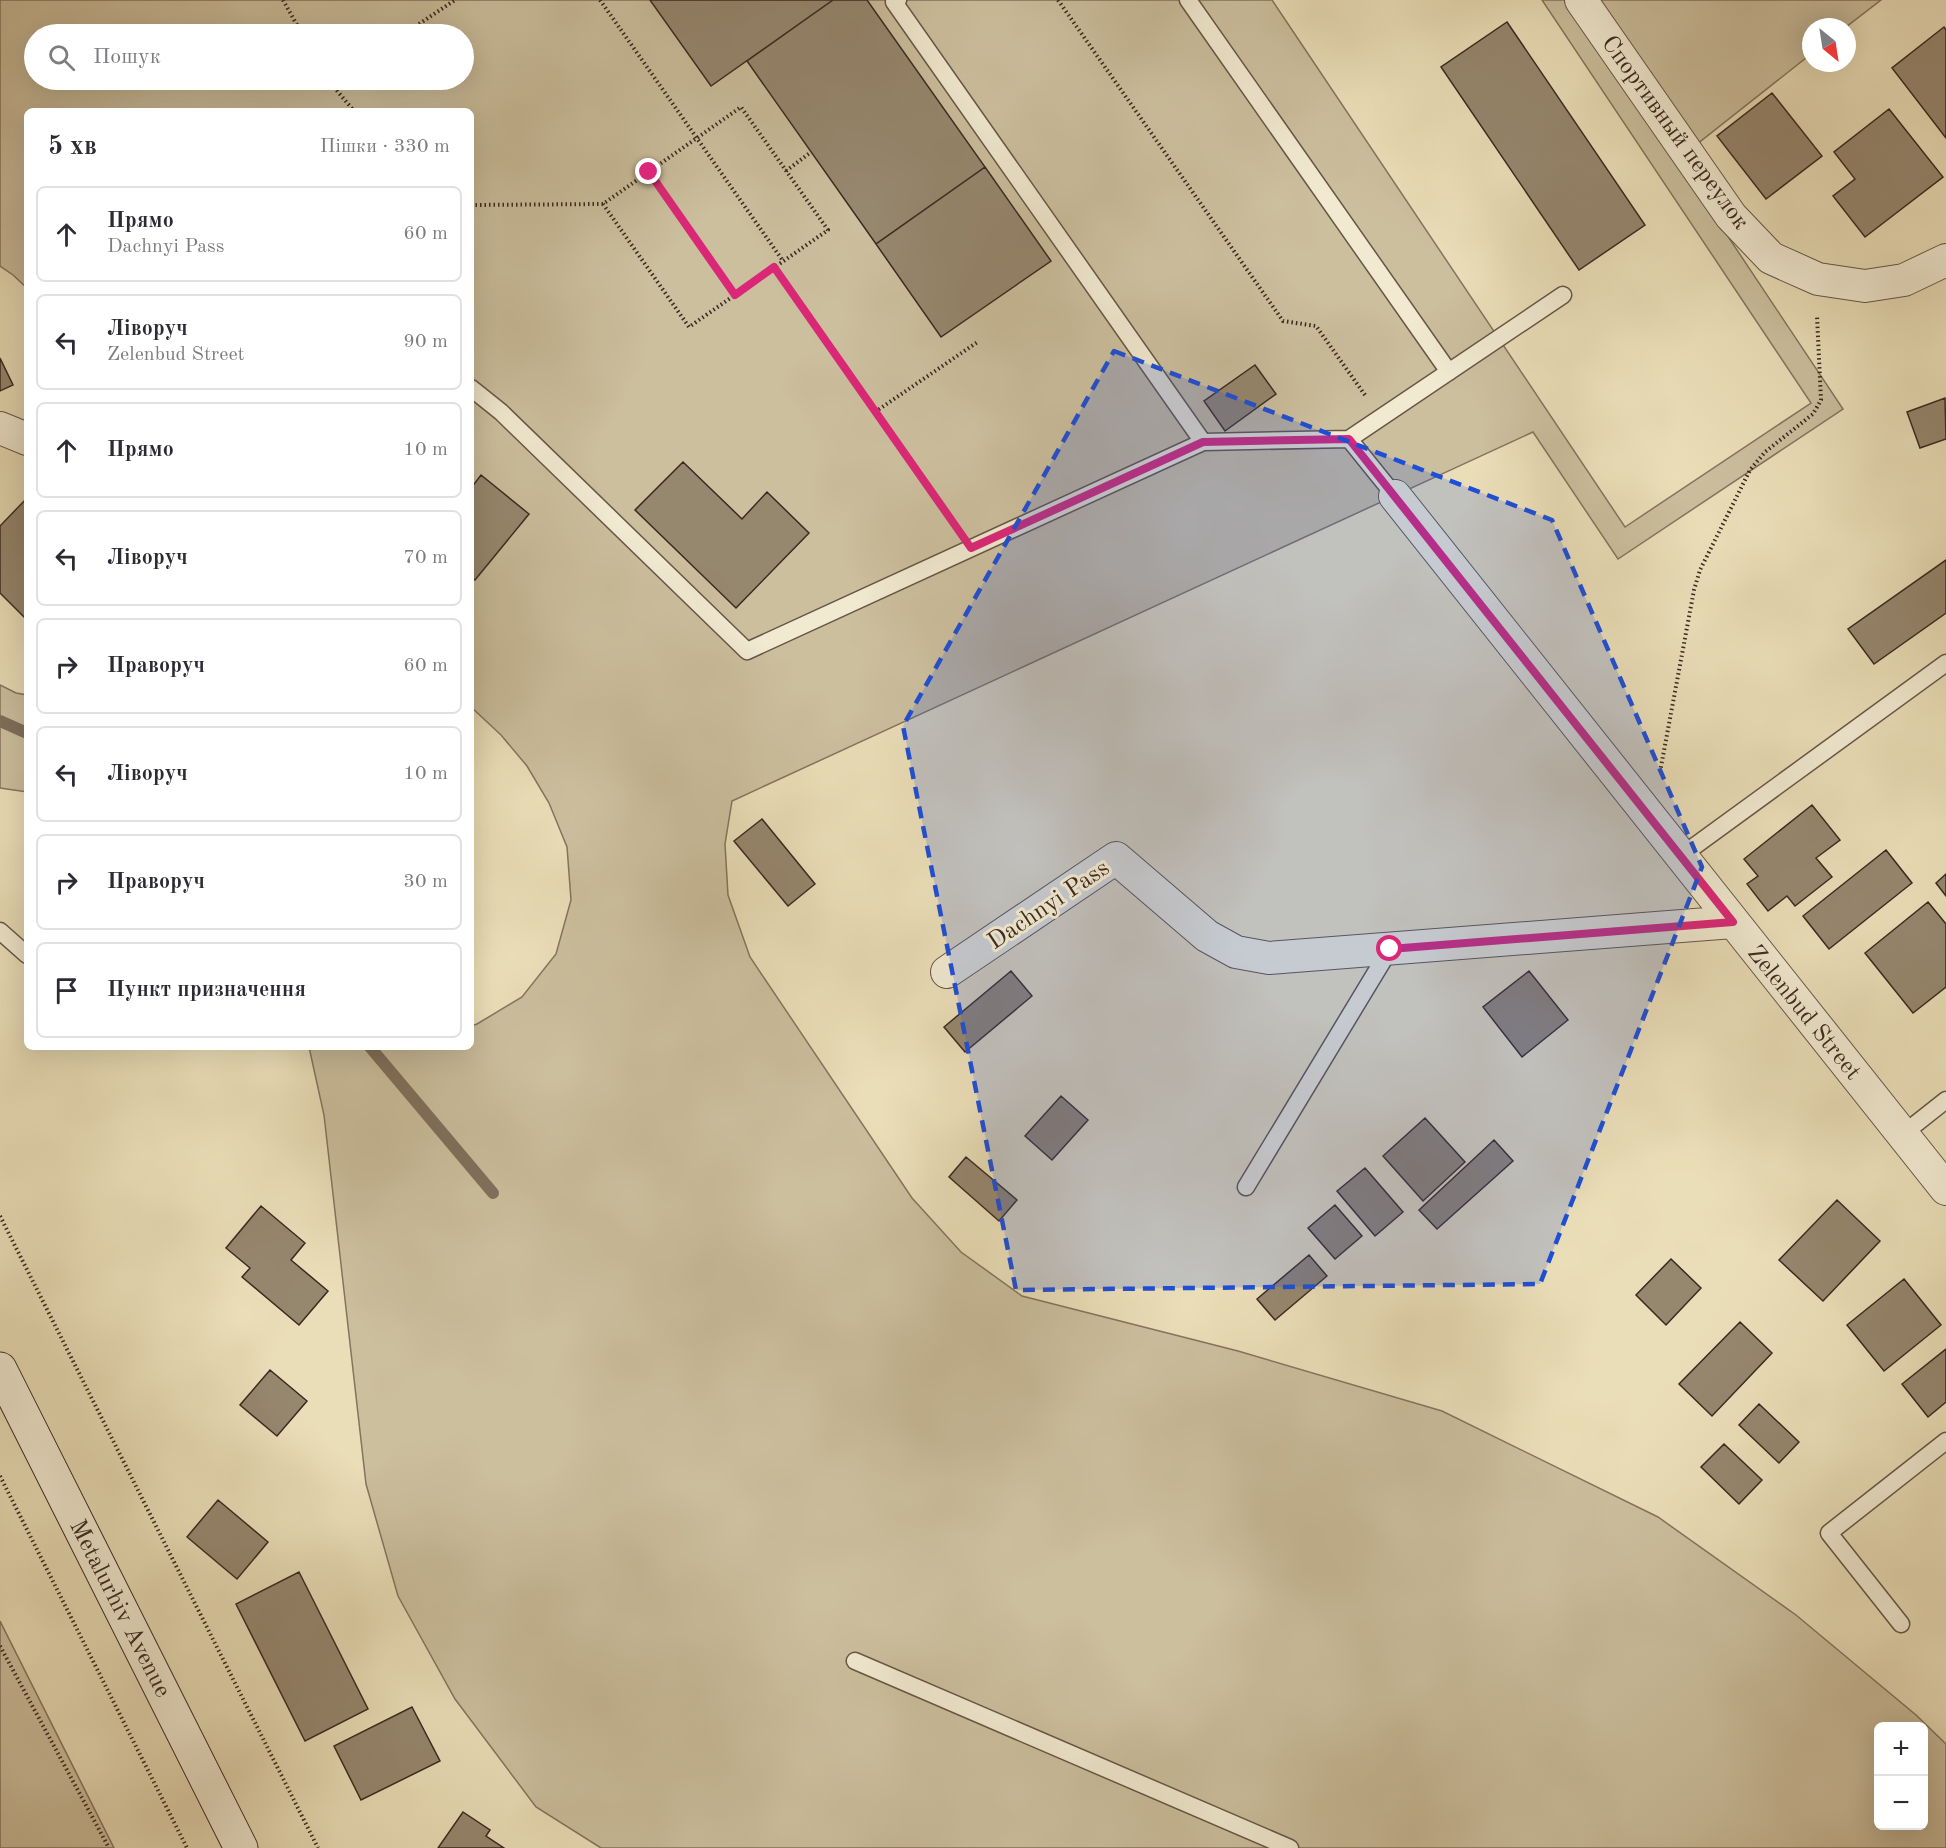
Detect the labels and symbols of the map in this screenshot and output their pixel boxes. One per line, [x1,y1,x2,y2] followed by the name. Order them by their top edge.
[1802,18,1856,72] north arrow
[1596,32,1753,234] street label: Спортивный переулок
[635,158,661,184] route end
[984,856,1114,955] street label: Dachnyi Pass
[1376,935,1402,961] route start
[1742,942,1865,1085] street label: Zelenbud Street
[64,1516,174,1702] street label: Metalurhiv Avenue

